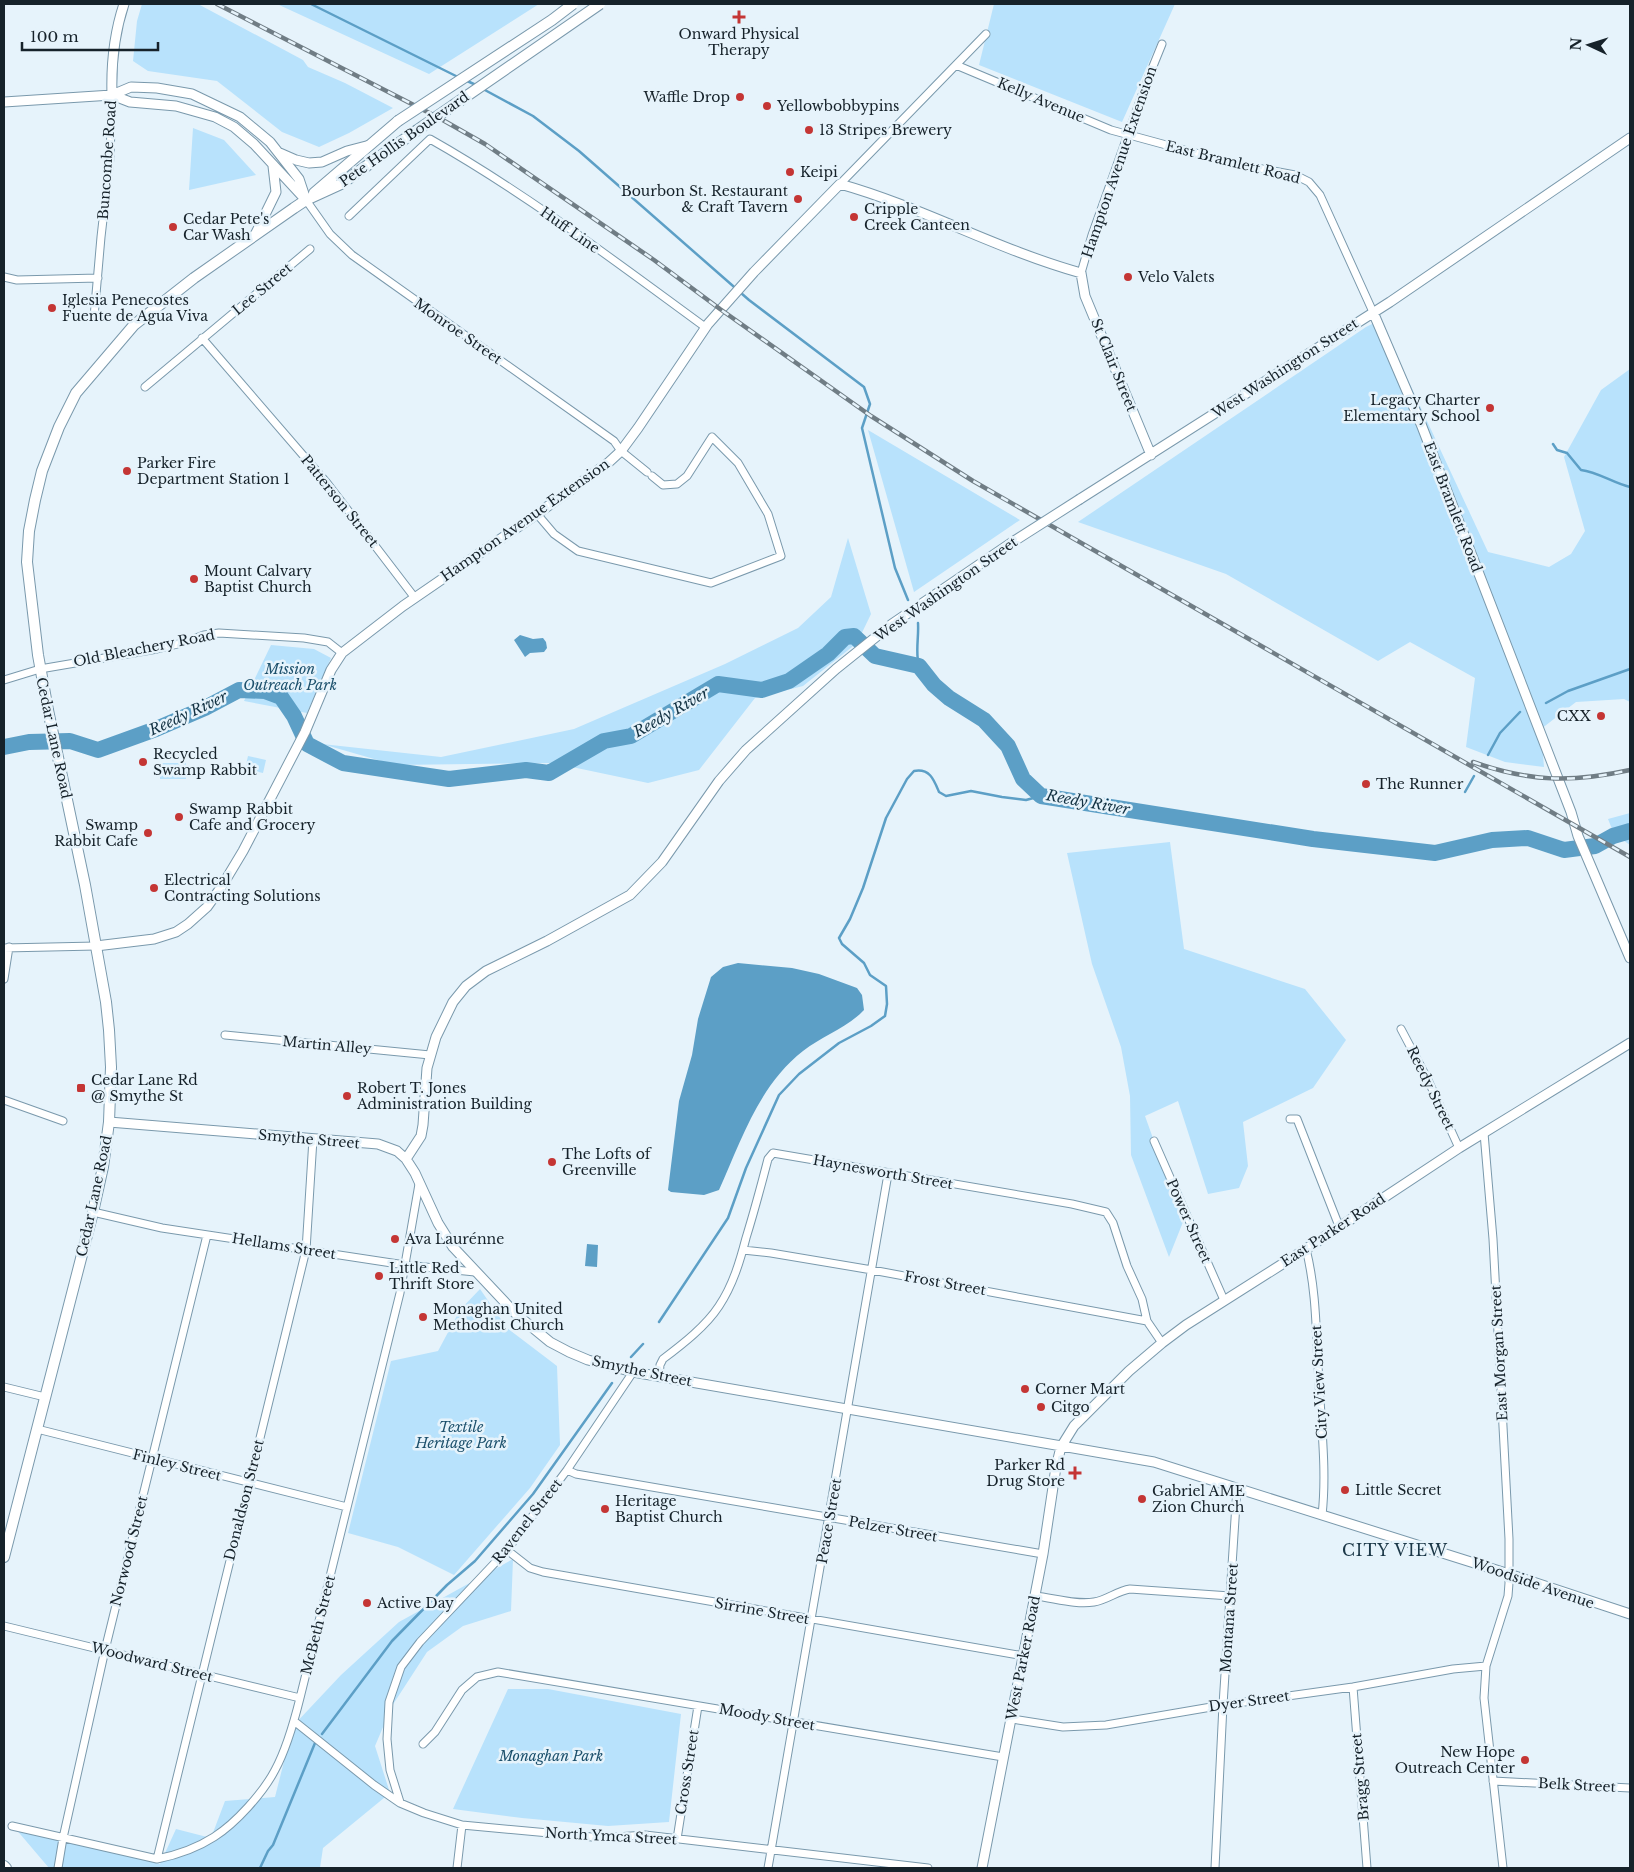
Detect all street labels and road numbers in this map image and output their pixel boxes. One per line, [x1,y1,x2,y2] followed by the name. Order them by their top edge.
[1078,63,1160,260] street label: Hampton Avenue Extension
[995,74,1087,126] street label: Kelly Avenue
[336,87,473,191] street label: Pete Hollis Boulevard
[94,99,120,220] street label: Buncombe Road
[1164,137,1303,188] street label: East Bramlett Road
[537,203,603,257] street label: Huff Line
[228,258,296,319] street label: Lee Street
[410,294,506,368] street label: Monroe Street
[1208,314,1362,423] street label: West Washington Street
[1087,316,1141,415] street label: St Clair Street
[1420,439,1486,575] street label: East Bramlett Road
[297,451,383,551] street label: Patterson Street
[437,455,613,585] street label: Hampton Avenue Extension
[870,532,1022,646] street label: West Washington Street
[72,625,217,671] street label: Old Bleachery Road
[32,676,76,801] street label: Cedar Lane Road
[282,1032,372,1058] street label: Martin Alley
[1403,1043,1459,1133] street label: Reedy Street
[258,1126,361,1152] street label: Smythe Street
[72,1133,116,1258] street label: Cedar Lane Road
[812,1151,955,1193] street label: Haynesworth Street
[1162,1176,1216,1267] street label: Power Street
[1277,1189,1389,1271] street label: East Parker Road
[231,1229,338,1263] street label: Hellams Street
[903,1267,988,1299] street label: Frost Street
[1486,1284,1512,1421] street label: East Morgan Street
[1307,1324,1331,1440] street label: City View Street
[590,1352,694,1391] street label: Smythe Street
[220,1437,268,1562] street label: Donaldson Street
[131,1445,224,1485] street label: Finley Street
[488,1474,566,1567] street label: Ravenel Street
[813,1476,846,1565] street label: Peace Street
[107,1493,152,1608] street label: Norwood Street
[847,1512,940,1546] street label: Pelzer Street
[1468,1553,1597,1612] street label: Woodside Avenue
[1216,1562,1242,1674] street label: Montana Street
[297,1573,339,1677] street label: McBeth Street
[713,1594,811,1628] street label: Sirrine Street
[1002,1594,1044,1723] street label: West Parker Road
[88,1638,215,1686] street label: Woodward Street
[1207,1686,1291,1716] street label: Dyer Street
[718,1700,817,1734] street label: Moody Street
[671,1728,703,1816] street label: Cross Street
[1347,1732,1373,1822] street label: Bragg Street
[1538,1774,1617,1796] street label: Belk Street
[545,1824,678,1848] street label: North Ymca Street

